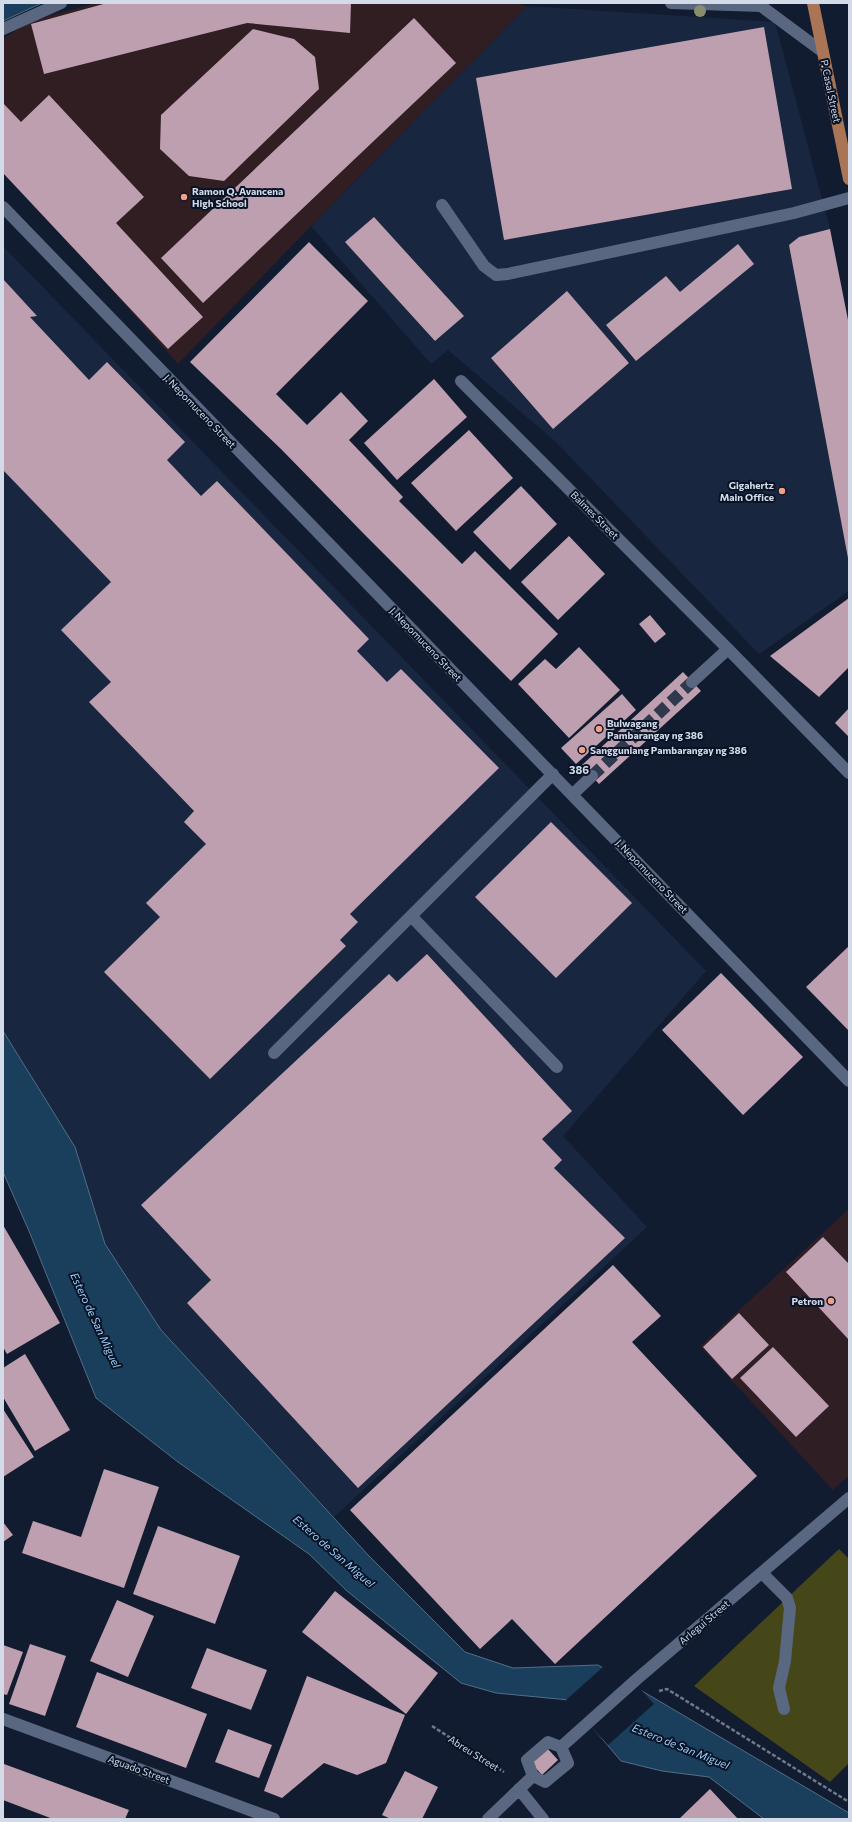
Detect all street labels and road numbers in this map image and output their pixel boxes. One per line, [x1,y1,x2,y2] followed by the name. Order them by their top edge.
[818,58,844,124] street label: P. Casal Street
[162,371,238,451] street label: J. Nepomuceno Street
[568,488,622,542] street label: Balmes Street
[388,604,464,684] street label: J. Nepomuceno Street
[614,836,690,916] street label: J. Nepomuceno Street
[676,1597,732,1647] street label: Arlegui Street
[446,1733,502,1773] street label: Abreu Street
[106,1752,172,1786] street label: Aguado Street

